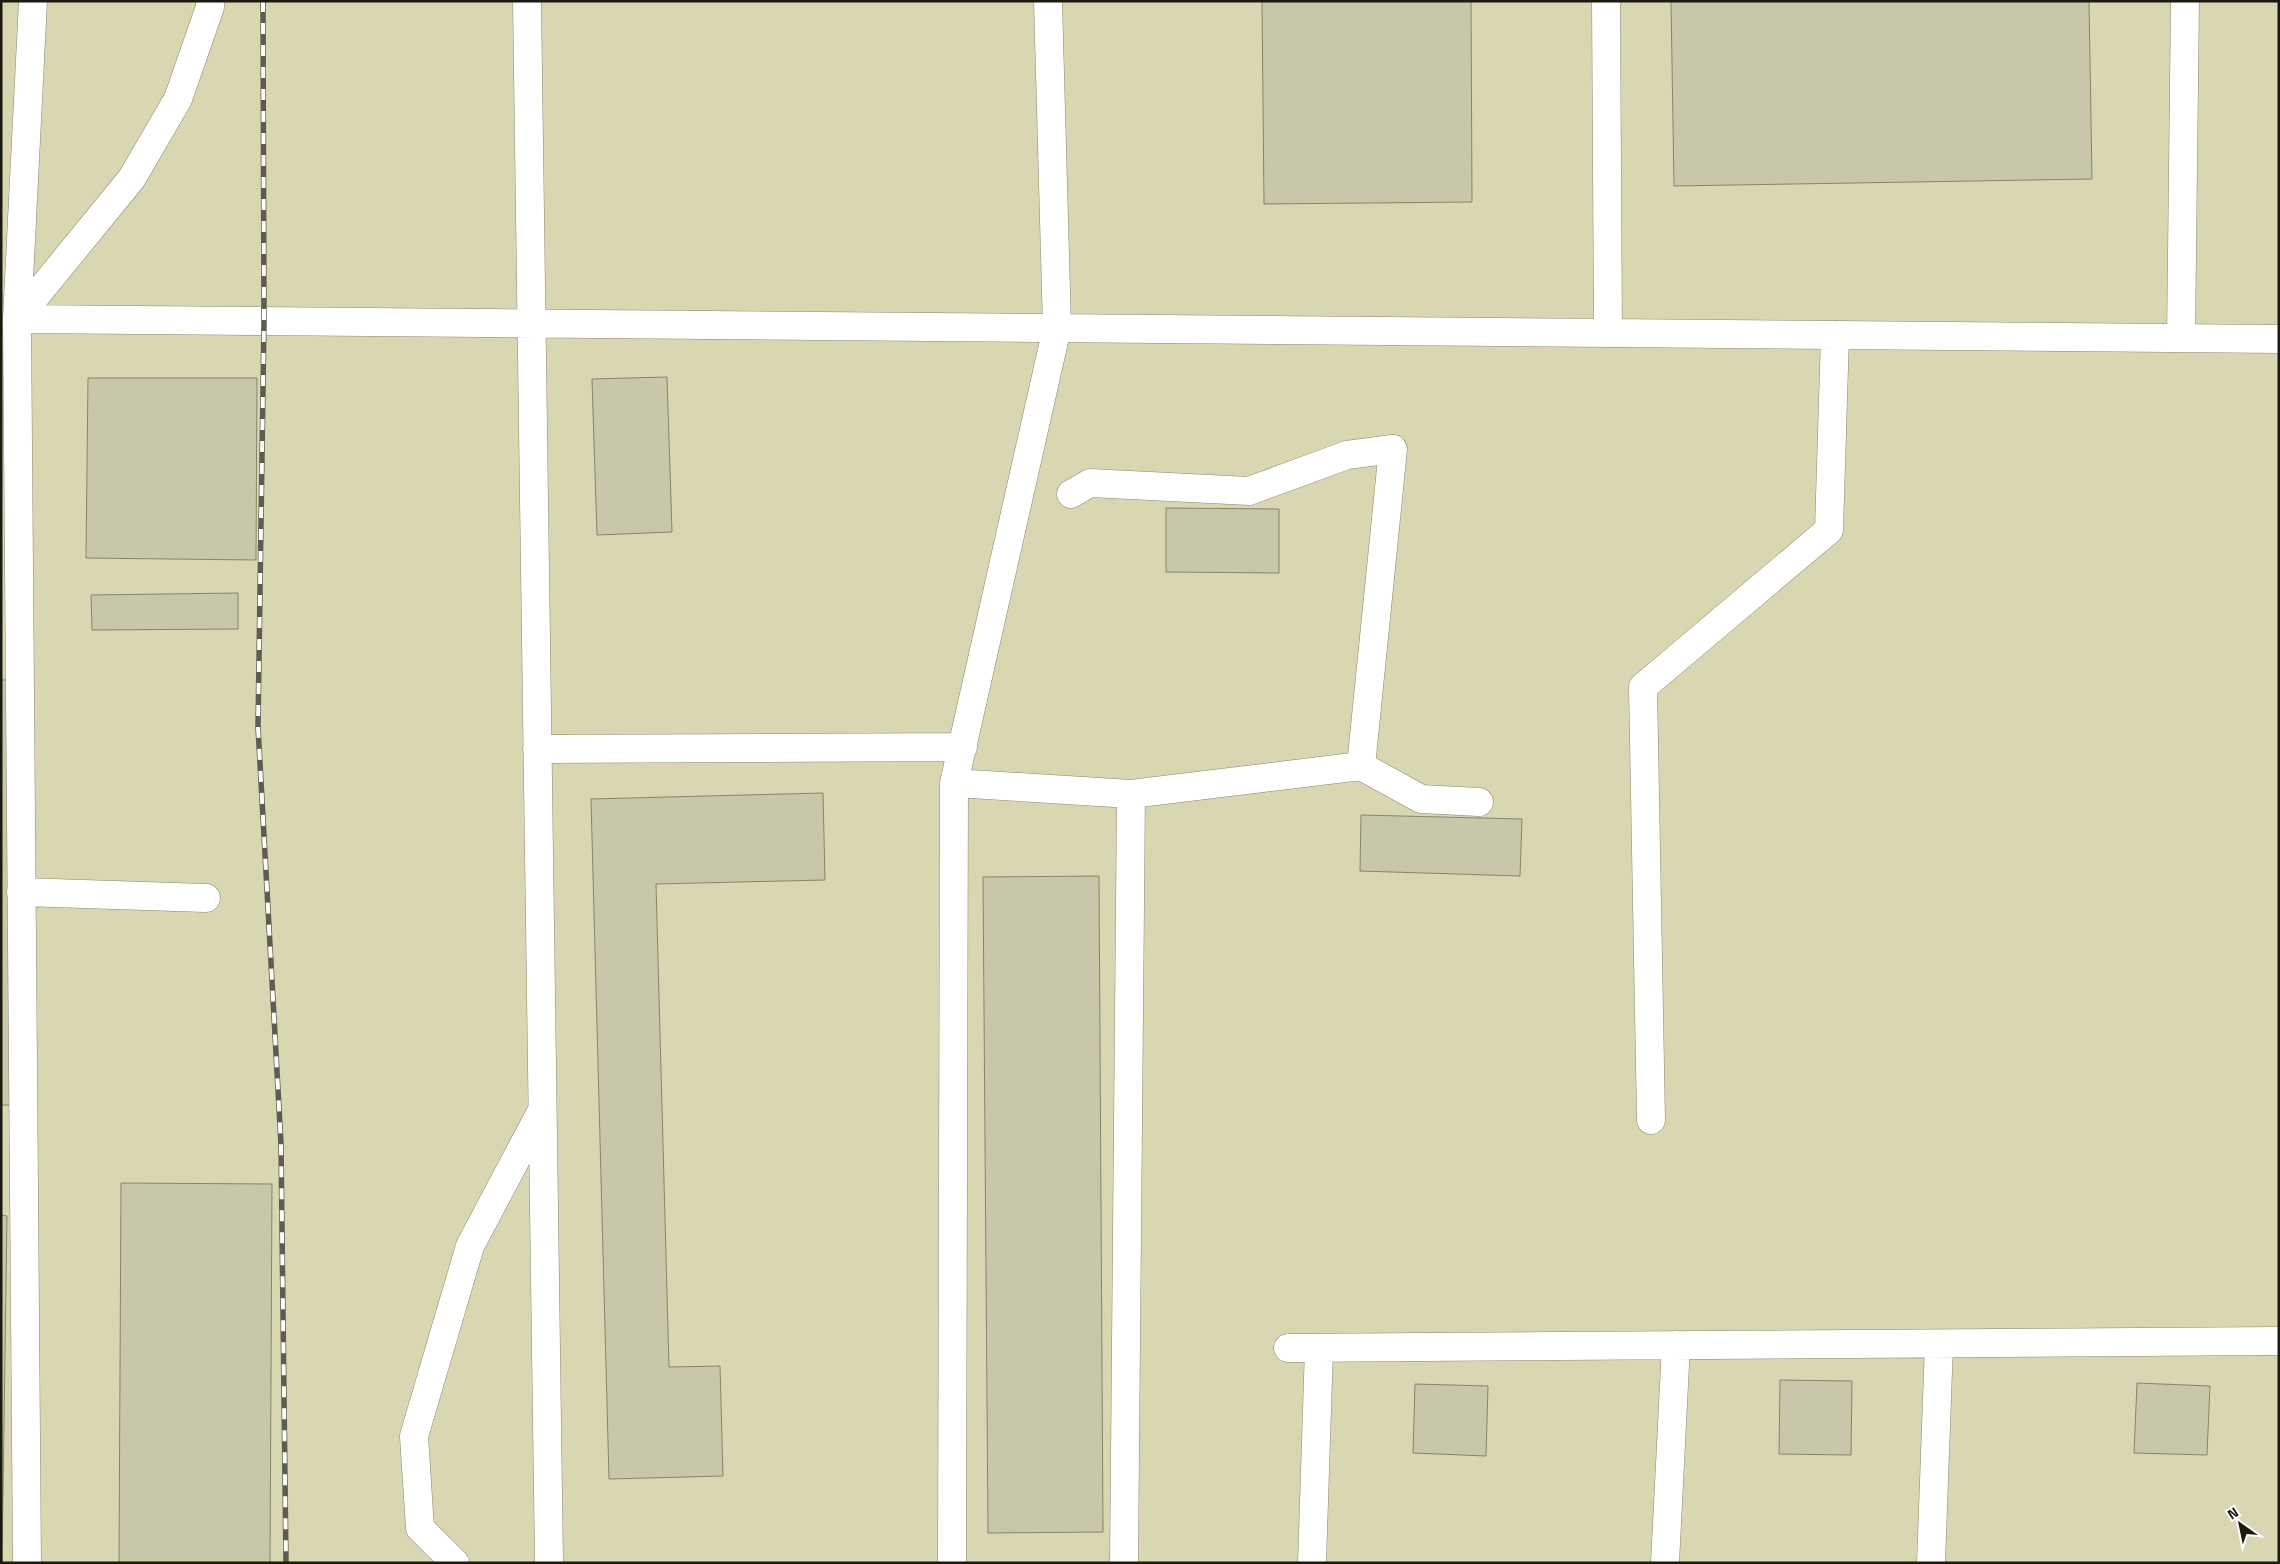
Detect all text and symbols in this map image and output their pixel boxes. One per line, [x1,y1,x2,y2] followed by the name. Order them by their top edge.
[2215,1499,2265,1549] north arrow
[2223,1501,2242,1524] text: N

